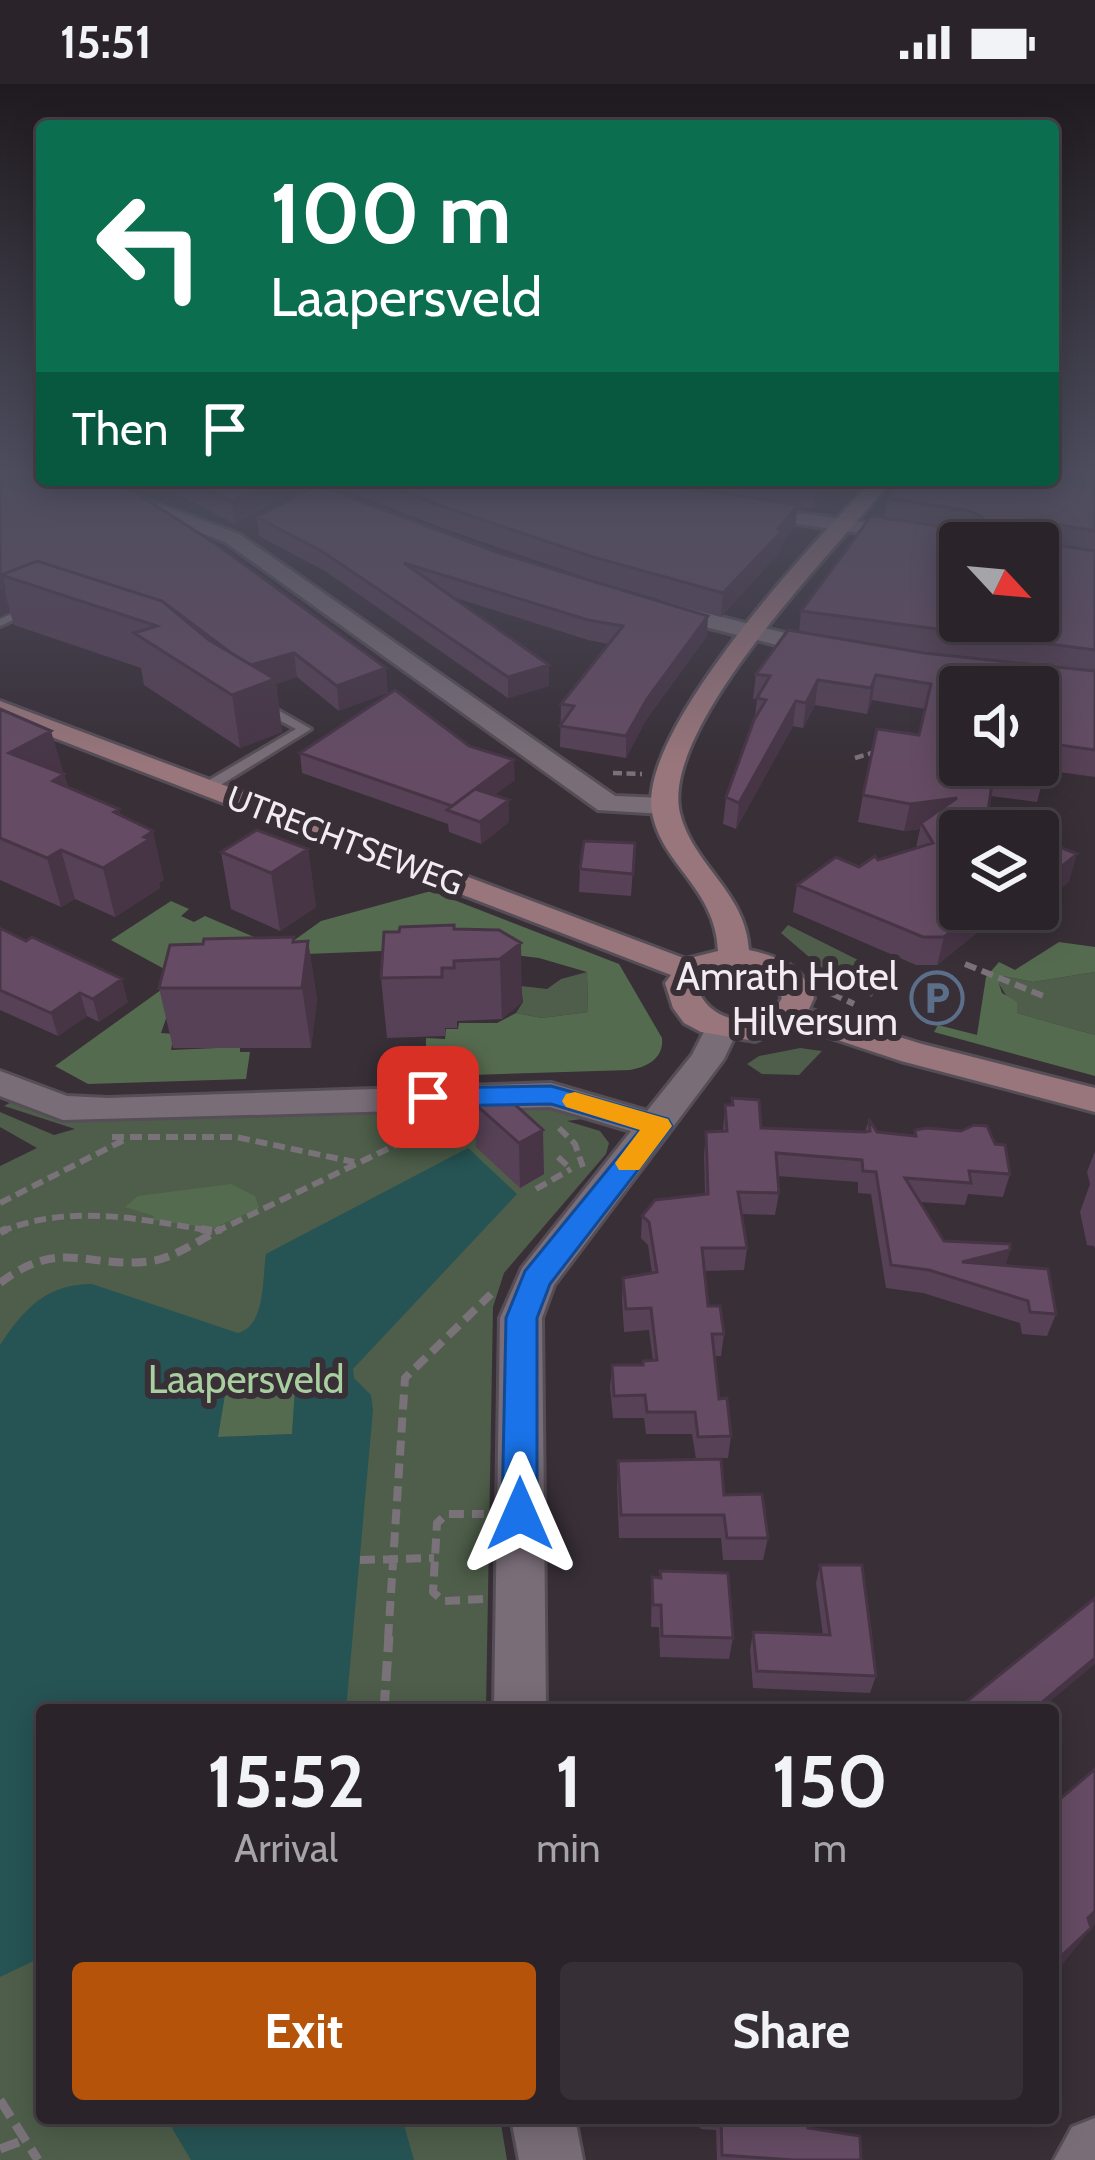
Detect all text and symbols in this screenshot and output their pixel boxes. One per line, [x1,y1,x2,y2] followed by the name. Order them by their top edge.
[60,15,152,69] text: 15:51
[270,162,512,264] text: 100 m
[72,168,228,324] icon: left
[270,264,542,330] text: Laapersveld
[192,396,258,462] icon: arrive
[72,402,168,456] text: Then
[939,522,1059,642] north arrow
[939,522,1059,930] map controls
[939,666,1059,786] button: sound
[221,777,469,903] street label: UTRECHTSEWEG
[939,810,1059,930] button: layers
[676,952,898,1045] place label: Amrath Hotel Hilversum
[909,970,965,1026] parking icon: Amrath Hotel Hilversum
[377,1046,479,1148] pin
[395,1064,461,1130] icon: arrive
[148,1355,344,1403] park label: Laapersveld
[457,1451,583,1577] position arrow
[207,1738,365,1825] text: 15:52
[555,1738,582,1825] text: 1
[772,1738,888,1825] text: 150
[234,1824,338,1872] text: Arrival
[536,1824,601,1872] text: min
[813,1824,847,1872] text: m
[72,1962,536,2100] button: Exit
[560,1962,1023,2100] button: Share

